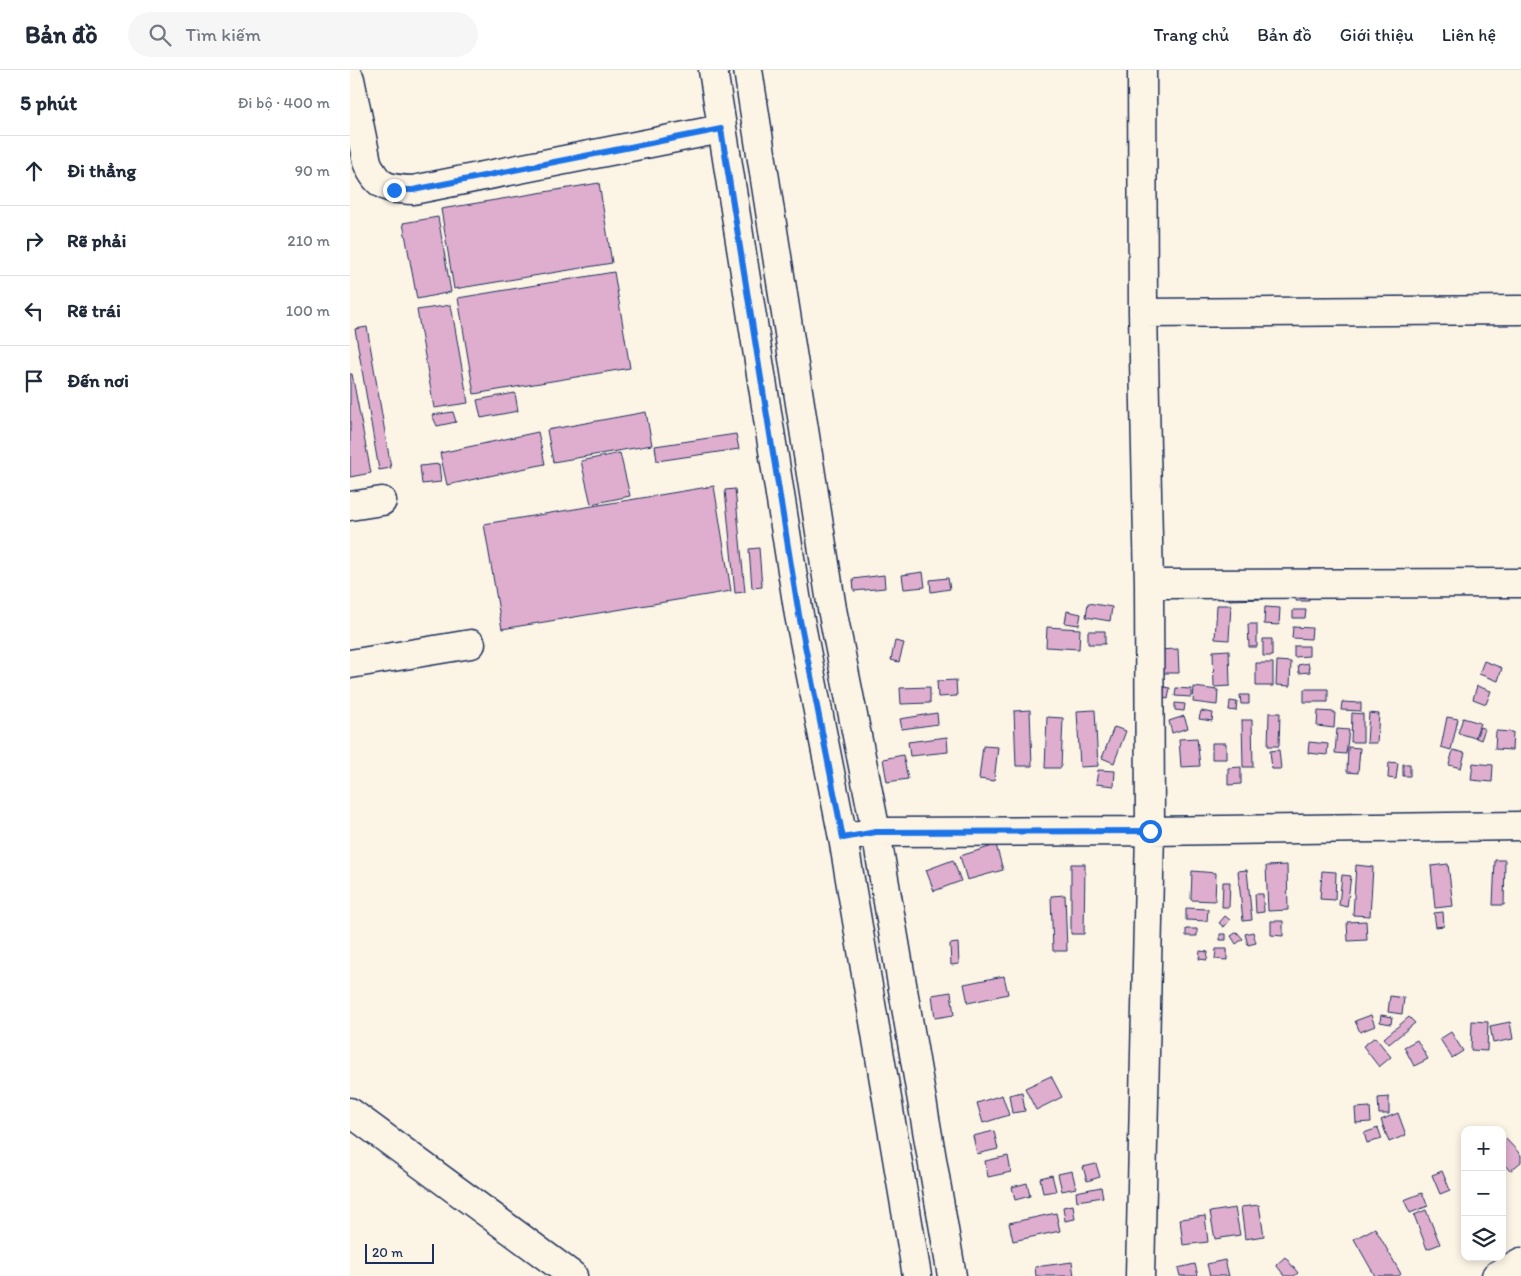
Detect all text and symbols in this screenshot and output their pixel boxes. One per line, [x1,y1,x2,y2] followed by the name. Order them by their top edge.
[128,12,478,57] search box
[25,20,98,49] text: Bản đồ
[146,21,174,49] icon: search
[186,23,261,46] text: Tìm kiếm
[1153,24,1229,46] text: Trang chủ
[1257,24,1312,46] text: Bản đồ
[1340,24,1414,46] text: Giới thiệu
[1442,24,1496,46] text: Liên hệ
[20,90,77,115] text: 5 phút
[237,93,330,112] text: Đi bộ · 400 m
[20,157,48,185] icon: ahead
[67,159,136,182] text: Đi thẳng
[295,161,330,180] text: 90 m
[383,179,406,202] route end
[20,227,48,255] icon: right
[67,229,126,252] text: Rẽ phải
[287,231,330,250] text: 210 m
[20,297,48,325] icon: left
[67,299,121,322] text: Rẽ trái
[286,301,330,320] text: 100 m
[20,367,48,395] icon: arrive
[67,369,129,392] text: Đến nơi
[1139,820,1162,843] route start
[1461,1126,1506,1261] map controls
[1461,1126,1506,1171] button: +
[1461,1171,1506,1216] button: −
[1461,1216,1506,1261] button: layers
[365,1241,434,1264] scale bar
[372,1244,403,1261] text: 20 m

